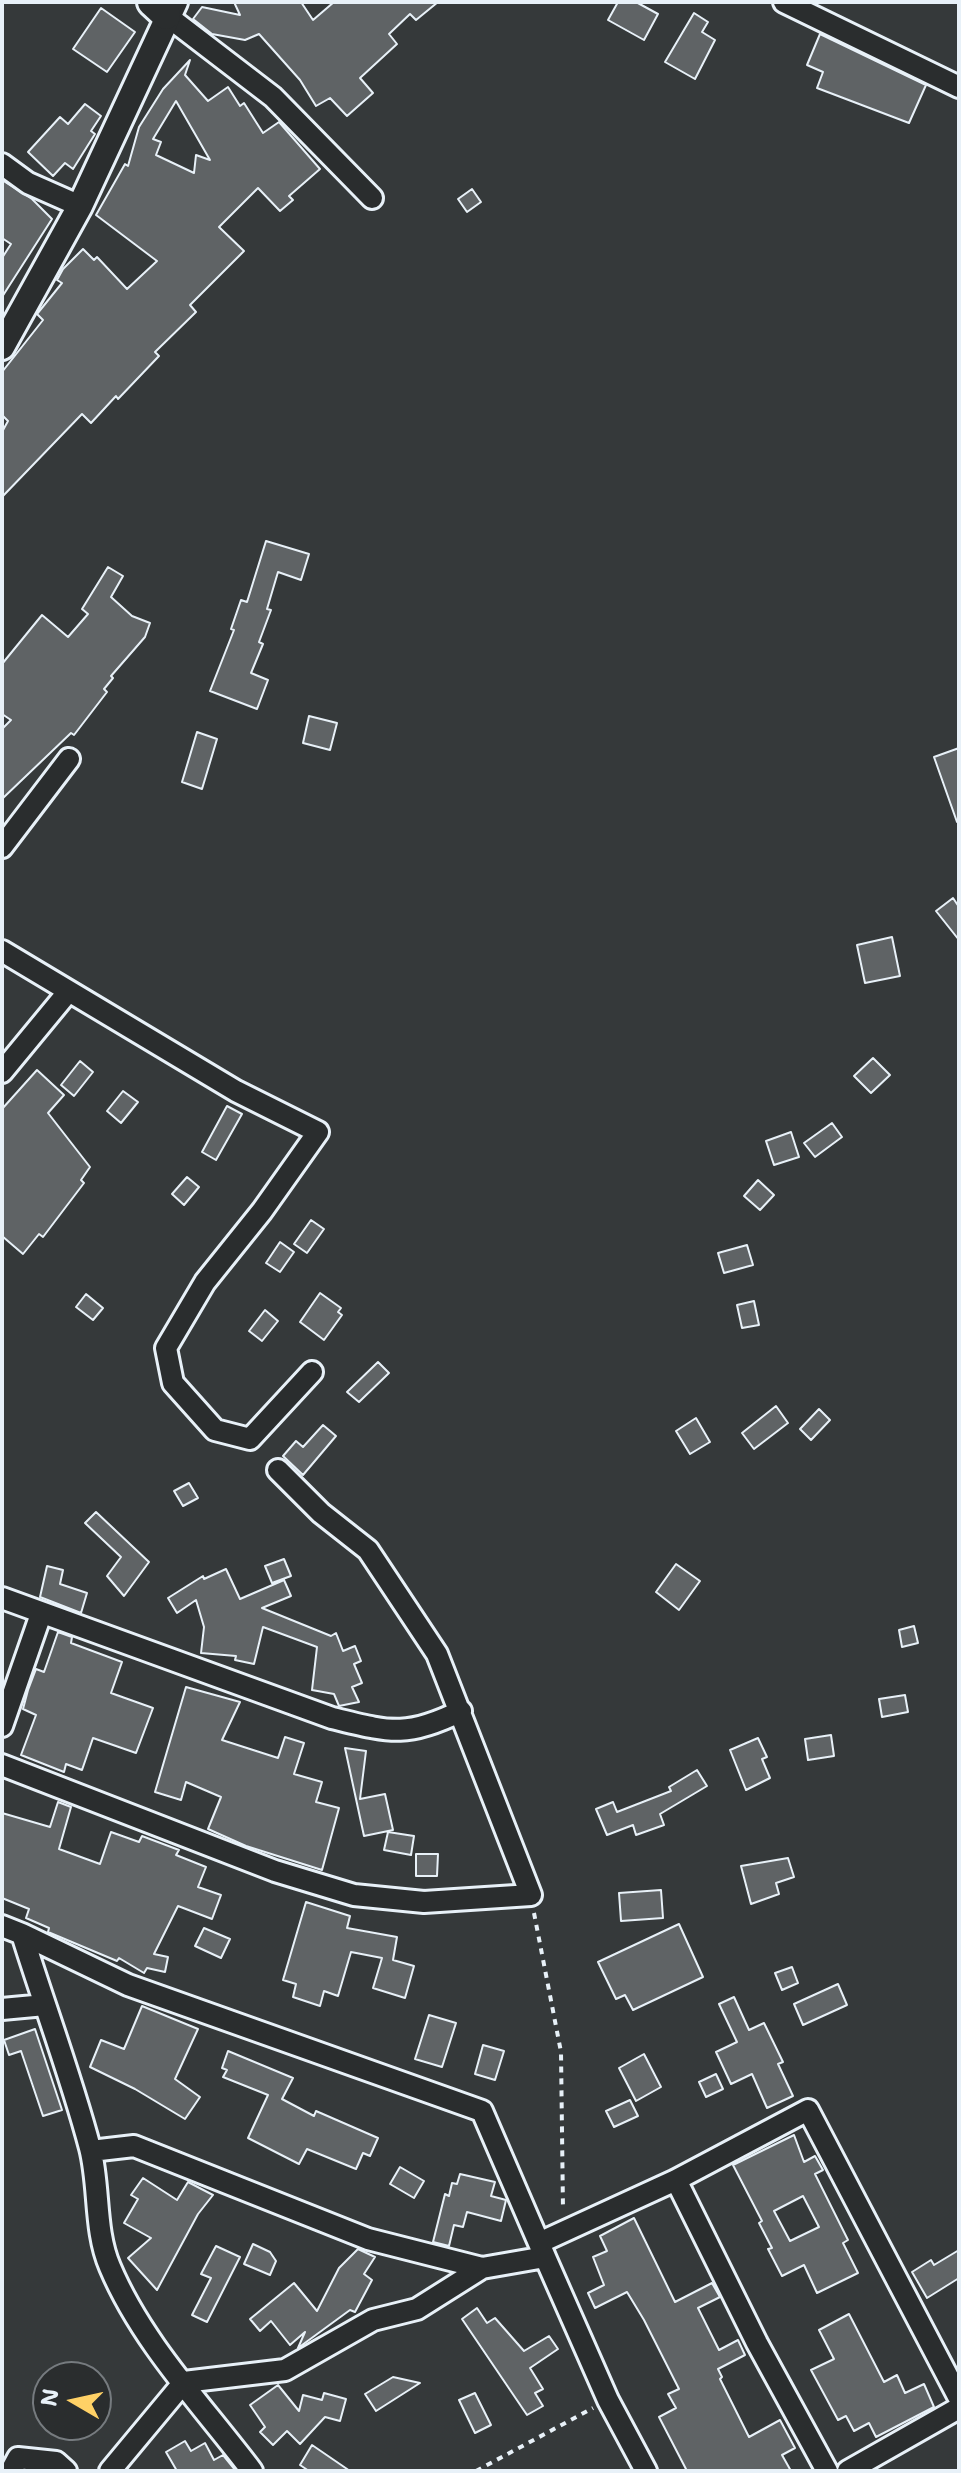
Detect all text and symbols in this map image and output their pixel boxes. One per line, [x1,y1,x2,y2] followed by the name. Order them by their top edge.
[32,2361,112,2441] north arrow
[34,2387,65,2408] text: N

